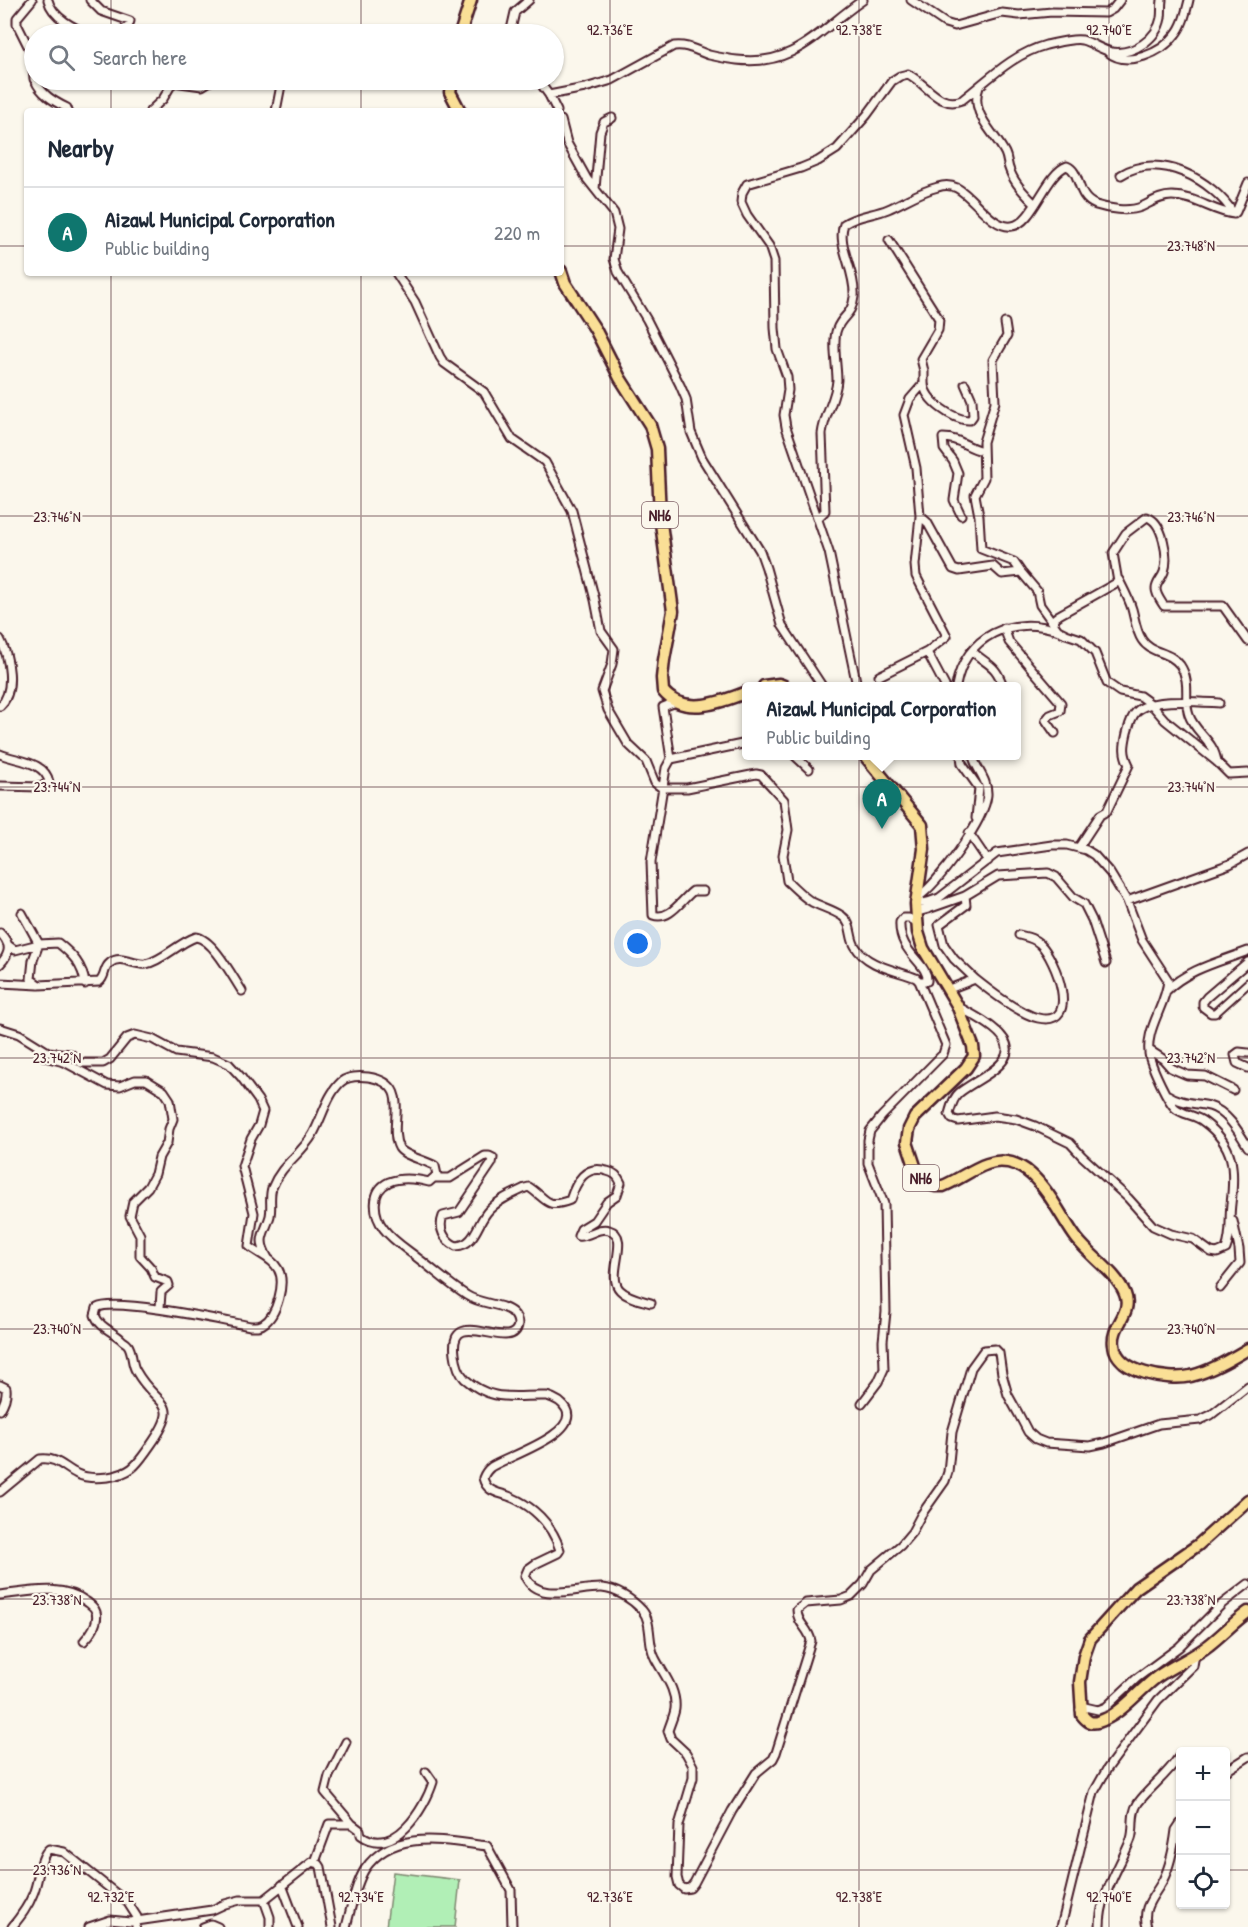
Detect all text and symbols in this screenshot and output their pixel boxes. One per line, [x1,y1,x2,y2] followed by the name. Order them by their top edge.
[587,19,633,40] text: 92.736°E
[836,19,883,40] text: 92.738°E
[1086,19,1132,40] text: 92.740°E
[24,24,564,90] search box
[45,41,78,74] icon: search
[93,42,187,72] text: Search here
[48,130,114,165] text: Nearby
[105,204,335,234] text: Aizawl Municipal Corporation
[63,219,72,246] text: A
[494,219,540,246] text: 220 m
[105,234,209,261] text: Public building
[1167,235,1215,256] text: 23.748°N
[642,502,678,528] road number: NH6
[33,506,81,527] text: 23.746°N
[1167,506,1215,527] text: 23.746°N
[742,682,1021,760] popup
[766,693,997,723] text: Aizawl Municipal Corporation
[766,723,871,750] text: Public building
[33,776,81,797] text: 23.744°N
[1167,776,1215,797] text: 23.744°N
[862,780,902,829] pin: A
[623,929,652,958] your location
[33,1047,81,1068] text: 23.742°N
[1167,1047,1215,1068] text: 23.742°N
[903,1165,939,1191] road number: NH6
[33,1318,81,1339] text: 23.740°N
[1167,1318,1215,1339] text: 23.740°N
[32,1589,82,1610] text: 23.738°N
[1166,1589,1216,1610] text: 23.738°N
[1176,1747,1230,1909] map controls
[1176,1747,1230,1801] button: +
[1176,1801,1230,1855] button: −
[1176,1855,1230,1909] button: locate
[33,1859,81,1880] text: 23.736°N
[87,1886,135,1907] text: 92.732°E
[338,1886,384,1907] text: 92.734°E
[587,1886,633,1907] text: 92.736°E
[836,1886,883,1907] text: 92.738°E
[1086,1886,1132,1907] text: 92.740°E

